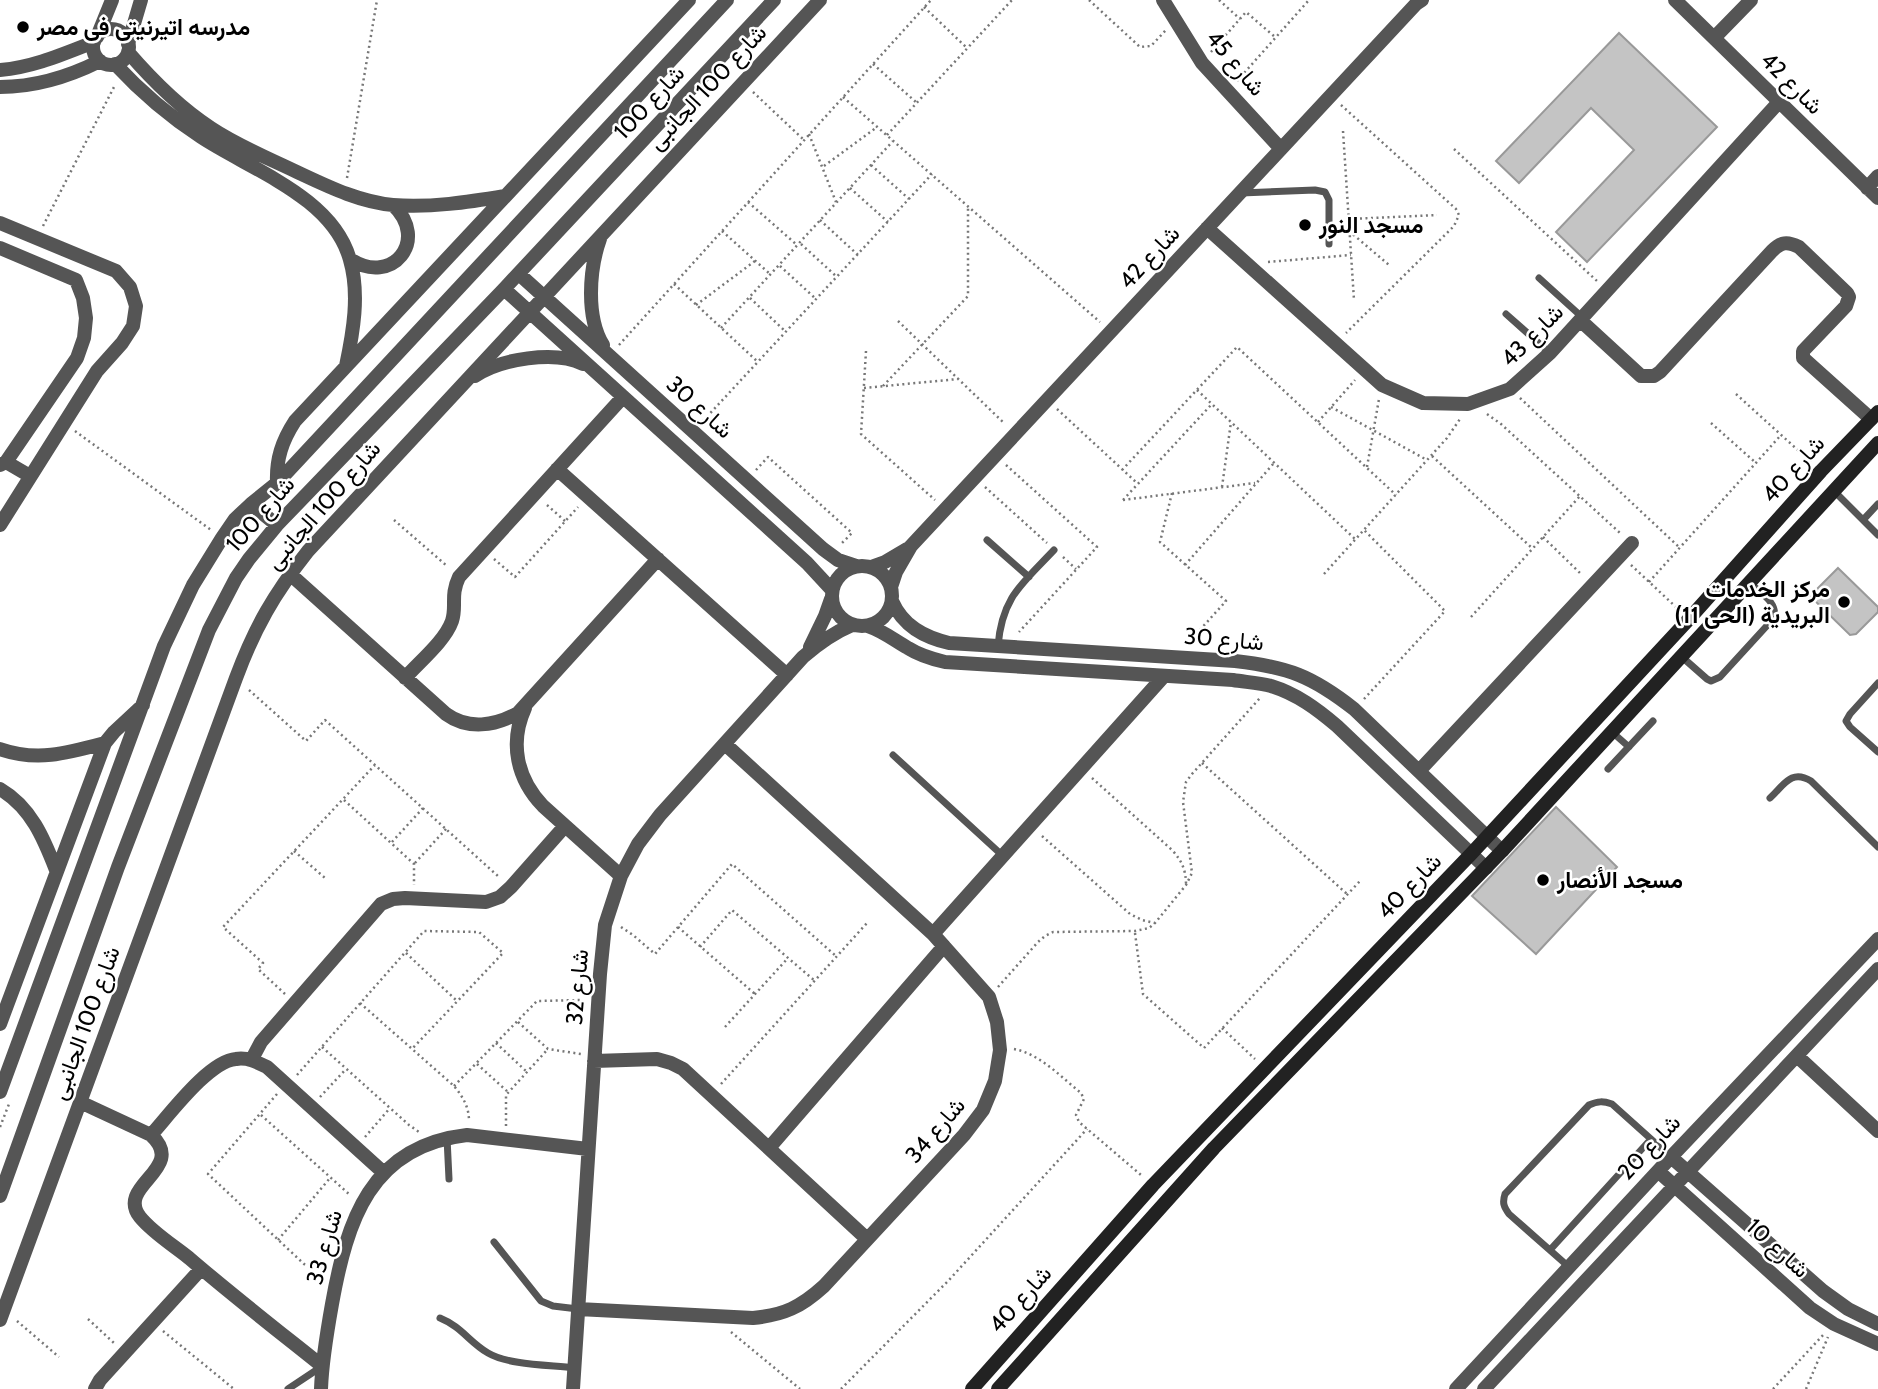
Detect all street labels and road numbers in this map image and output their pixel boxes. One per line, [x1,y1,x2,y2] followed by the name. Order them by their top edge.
[642,19,772,155] street label: شارع 100 الجانبى
[1199,24,1272,103] street label: شارع 45
[1754,46,1829,121] street label: شارع 42
[608,59,690,145] street label: شارع 100
[1113,219,1187,296] street label: شارع 42
[1495,298,1571,374] street label: شارع 43
[660,370,739,446] street label: شارع 30
[1756,430,1832,510] street label: شارع 40
[260,435,386,575] street label: شارع 100 الجانبى
[220,471,300,557] street label: شارع 100
[1183,622,1265,658] street label: شارع 30
[1371,847,1449,926] street label: شارع 40
[44,942,128,1104] street label: شارع 100 الجانبى
[560,948,596,1026] street label: شارع 32
[899,1092,972,1170] street label: شارع 34
[1612,1108,1688,1187] street label: شارع 20
[300,1206,350,1288] street label: شارع 33
[1739,1213,1815,1285] street label: شارع 10
[983,1260,1059,1340] street label: شارع 40

